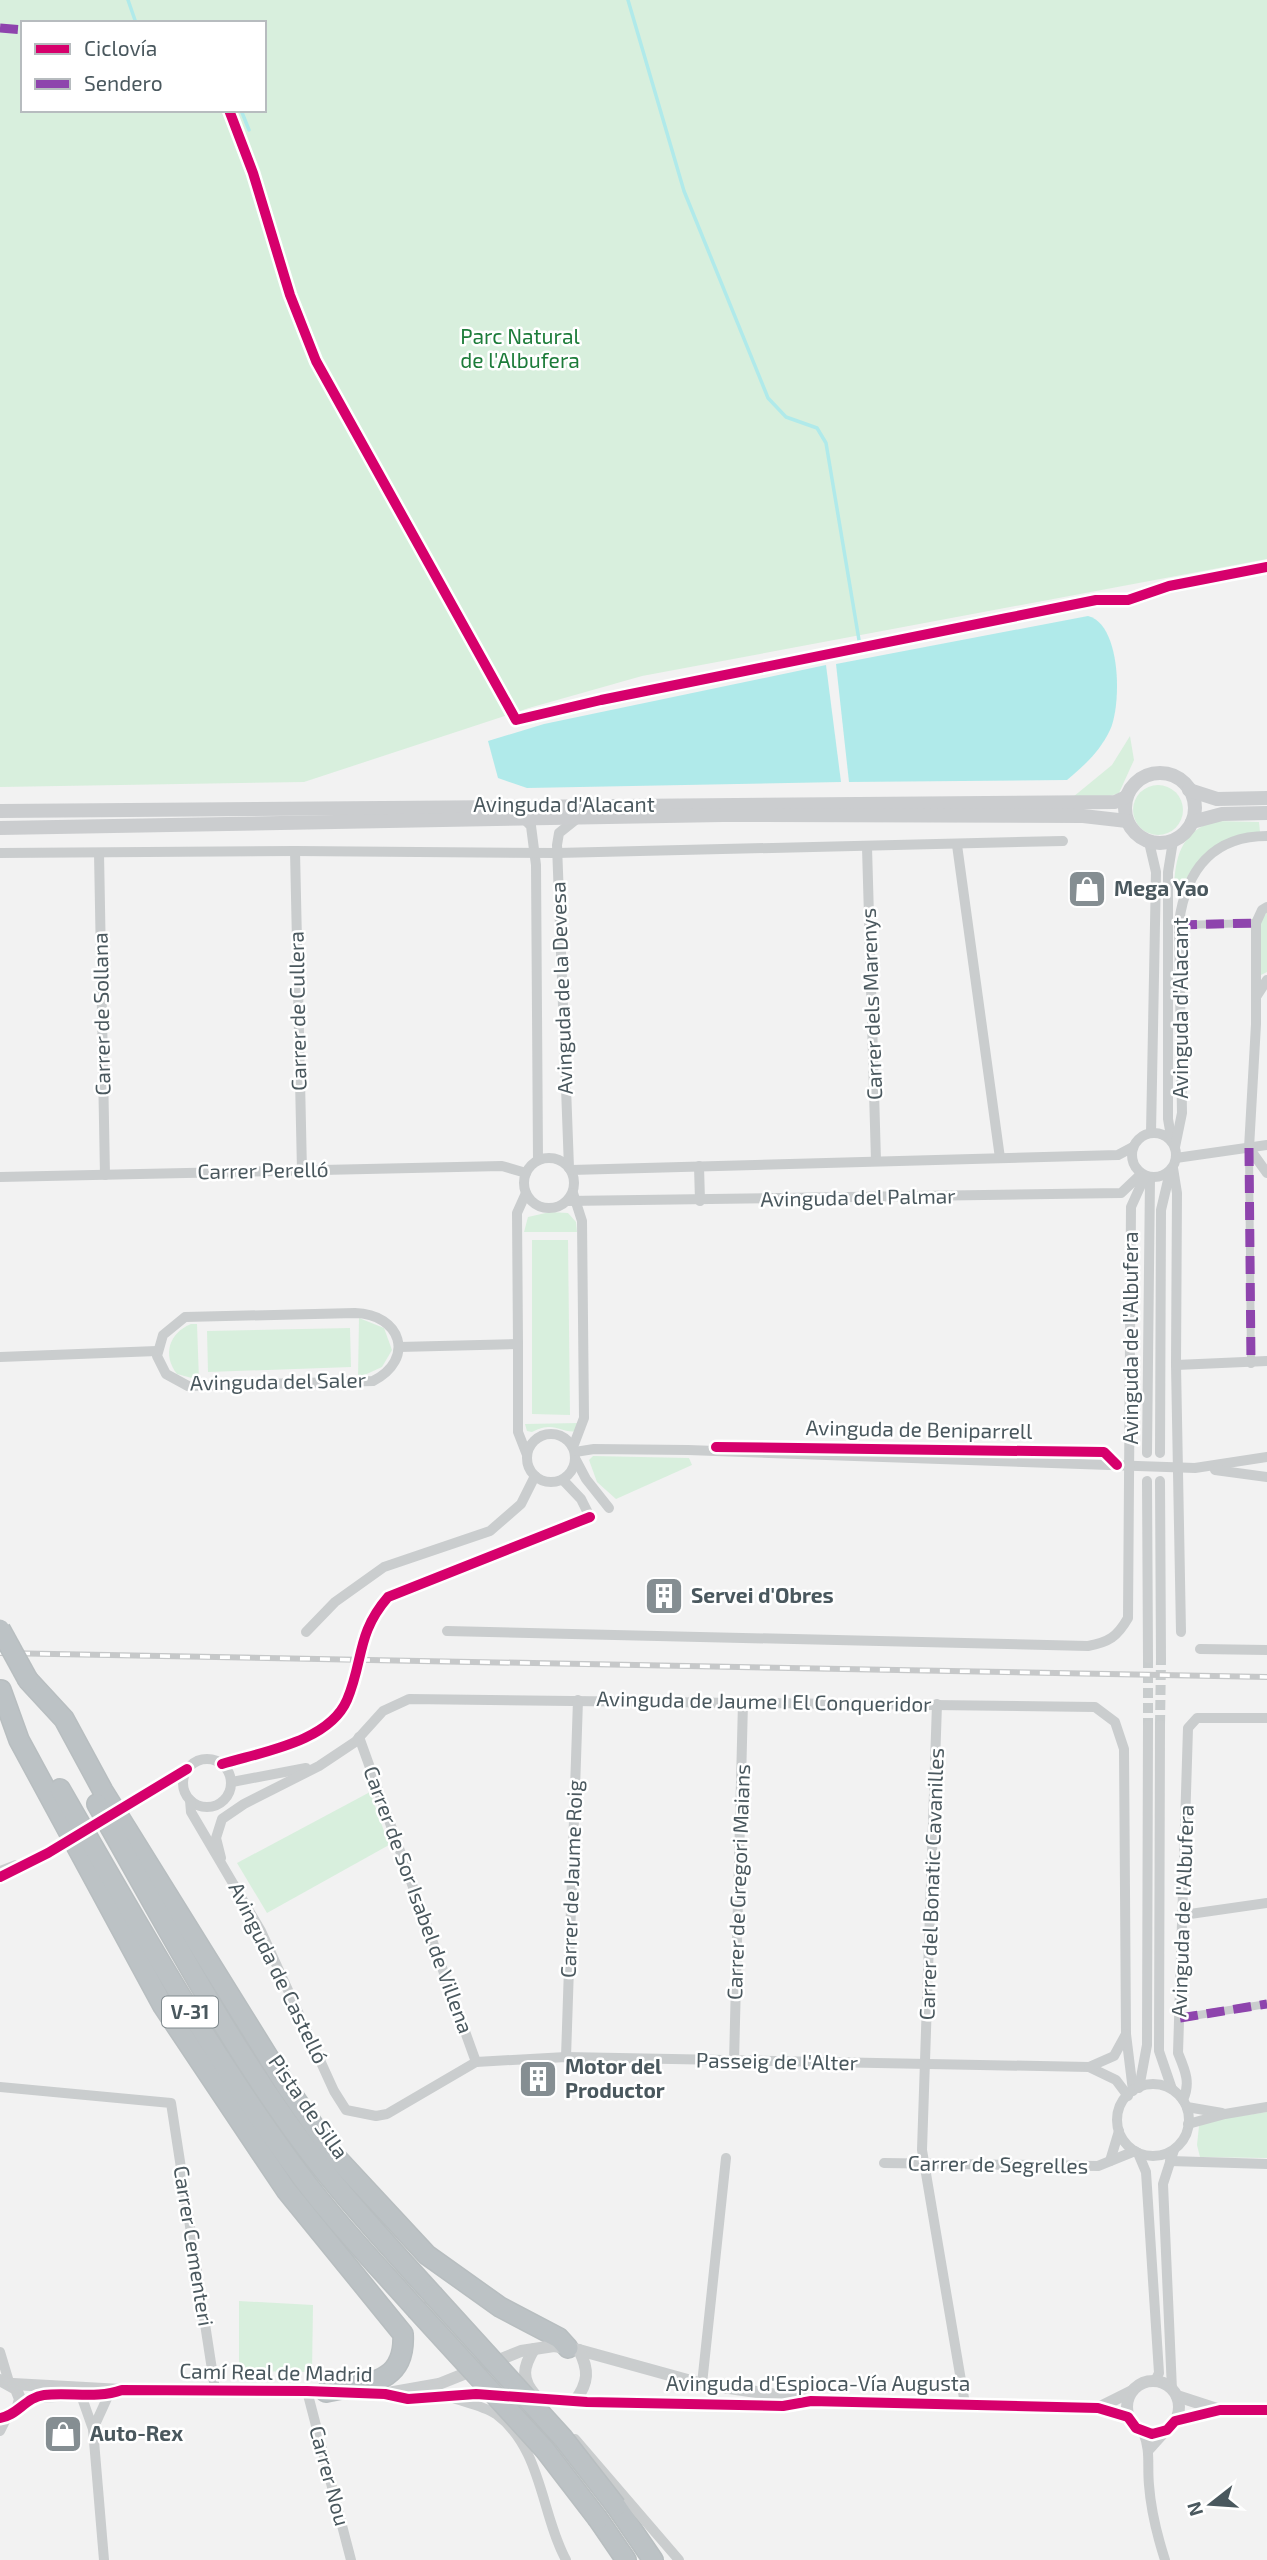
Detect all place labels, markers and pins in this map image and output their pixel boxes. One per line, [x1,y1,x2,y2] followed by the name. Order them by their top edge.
[1066,868,1108,910] shop icon: Mega Yao
[1114,875,1209,900] place label: Mega Yao
[643,1575,685,1617] building icon: Servei d'Obres
[691,1582,834,1607] place label: Servei d'Obres
[565,2053,665,2102] place label: Motor del Productor
[517,2058,559,2100] building icon: Motor del Productor
[42,2413,84,2455] shop icon: Auto-Rex
[90,2420,183,2445] place label: Auto-Rex

